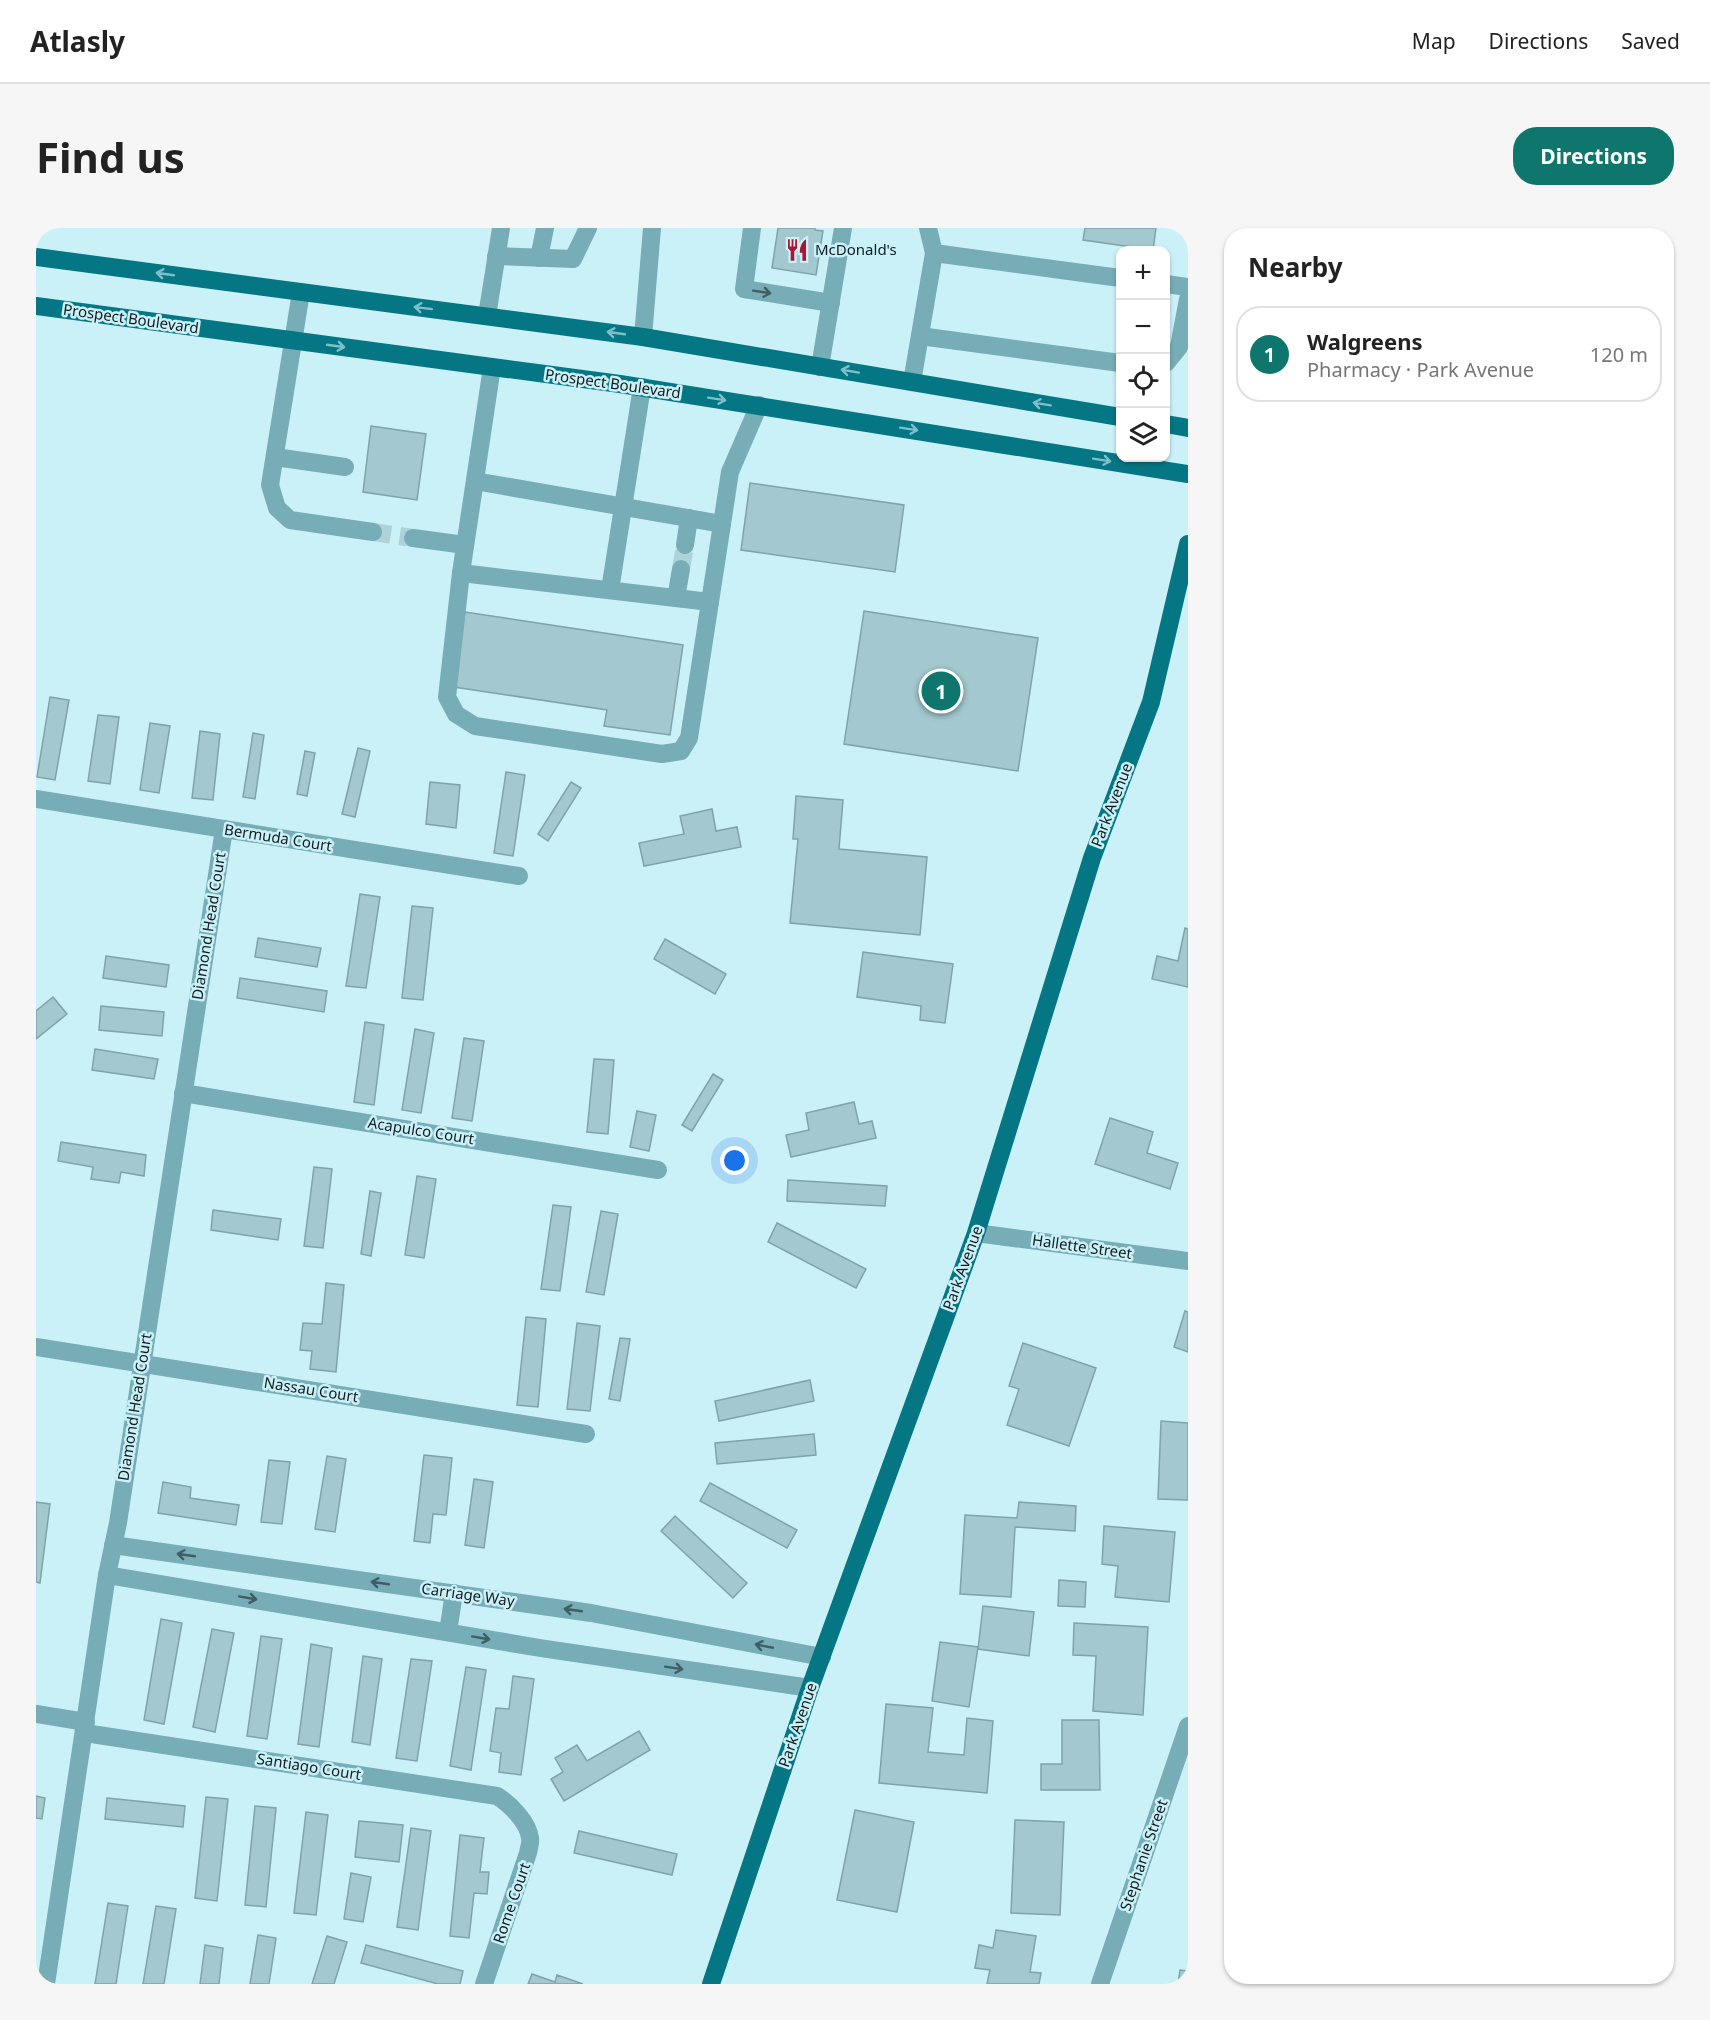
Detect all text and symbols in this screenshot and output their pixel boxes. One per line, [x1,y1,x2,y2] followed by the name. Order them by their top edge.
[30,22,125,60] text: Atlasly
[1412,27,1456,55] text: Map
[1489,27,1588,55] text: Directions
[1621,27,1680,55] text: Saved
[1513,127,1674,185] button: Directions
[36,128,185,185] text: Find us
[784,237,810,263] restaurant icon: McDonald's
[815,239,897,259] place label: McDonald's
[1116,246,1170,462] map controls
[1116,246,1170,300] button: +
[1248,249,1343,285] text: Nearby
[155,268,175,279] one-way arrow
[752,286,772,297] one-way arrow
[62,299,200,337] street label: Prospect Boulevard
[1116,300,1170,354] button: −
[413,302,433,313] one-way arrow
[1307,326,1422,356] text: Walgreens
[606,328,626,339] one-way arrow
[326,341,346,352] one-way arrow
[1264,341,1275,368] text: 1
[1590,341,1648,368] text: 120 m
[1116,354,1170,408] button: locate
[1307,356,1534,383] text: Pharmacy · Park Avenue
[544,364,682,402] street label: Prospect Boulevard
[840,366,860,377] one-way arrow
[706,393,726,404] one-way arrow
[1033,398,1052,409] one-way arrow
[1116,408,1170,462] button: layers
[899,424,919,435] one-way arrow
[1091,455,1111,466] one-way arrow
[922,668,960,714] pin: 1
[1086,760,1136,849] street label: Park Avenue
[223,819,334,855] street label: Bermuda Court
[186,850,230,1001] street label: Diamond Head Court
[367,1112,476,1148] street label: Acapulco Court
[720,1146,749,1175] your location
[938,1223,987,1313] street label: Park Avenue
[1031,1229,1134,1263] street label: Hallette Street
[112,1331,156,1482] street label: Diamond Head Court
[263,1372,360,1406] street label: Nassau Court
[177,1550,197,1561] one-way arrow
[370,1577,390,1588] one-way arrow
[420,1578,516,1610] street label: Carriage Way
[237,1593,257,1604] one-way arrow
[563,1604,583,1615] one-way arrow
[471,1632,491,1643] one-way arrow
[755,1640,775,1651] one-way arrow
[664,1662,683,1673] one-way arrow
[773,1680,821,1770] street label: Park Avenue
[256,1748,363,1784] street label: Santiago Court
[1115,1796,1172,1913] street label: Stephanie Street
[488,1859,534,1946] street label: Rome Court

